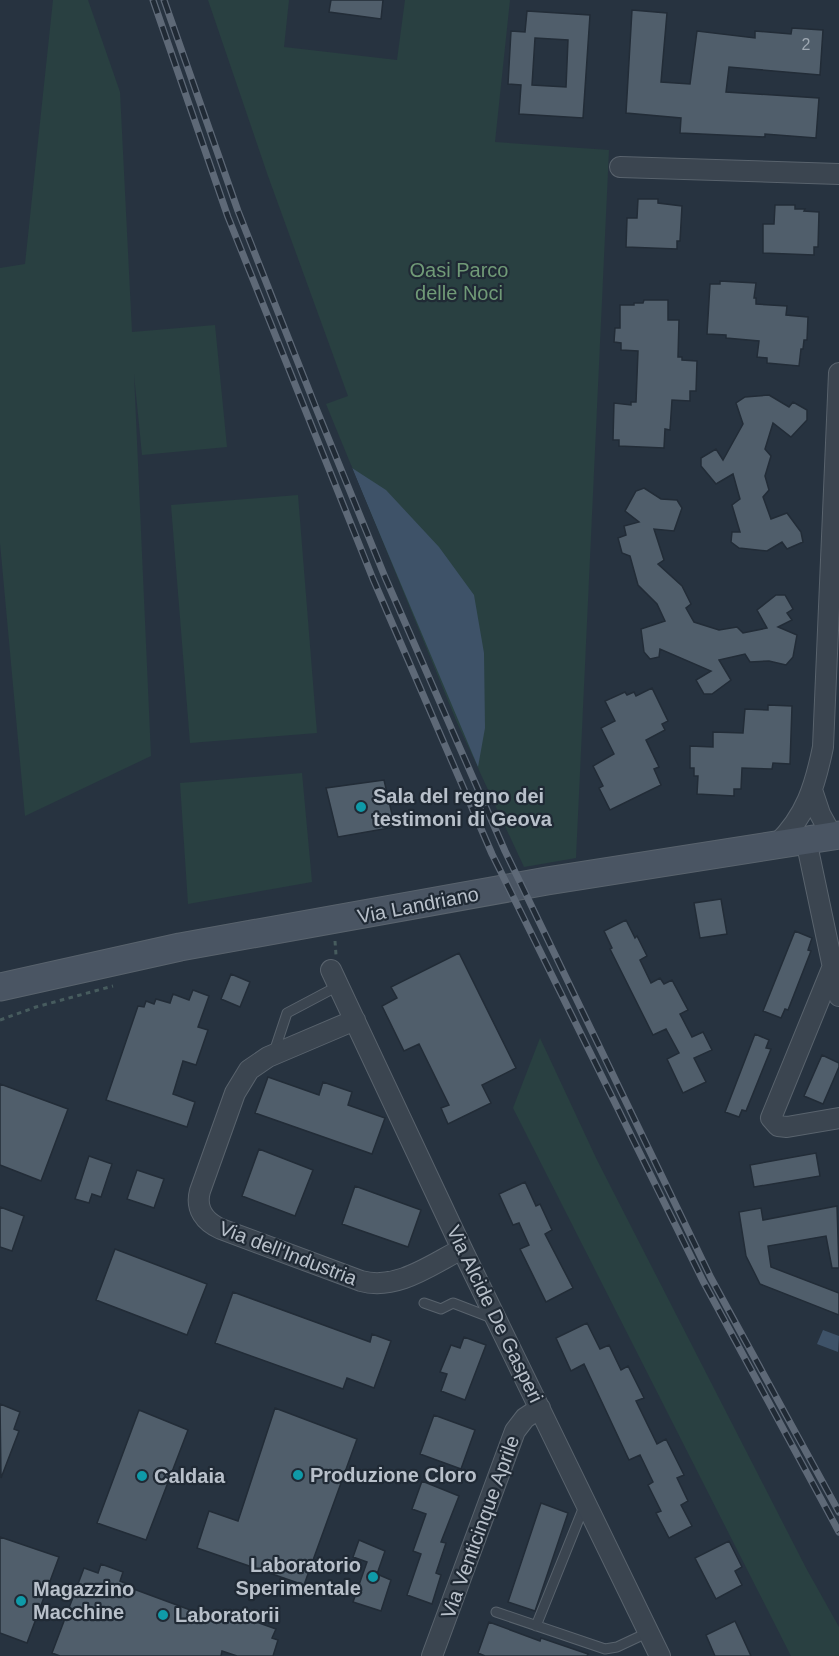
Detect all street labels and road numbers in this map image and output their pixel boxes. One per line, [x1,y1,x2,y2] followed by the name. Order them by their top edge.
[355,882,481,928] street label: Via Landriano
[216,1217,361,1290] street label: Via dell'Industria
[443,1222,547,1406] street label: Via Alcide De Gasperi
[437,1433,523,1621] street label: Via Venticinque Aprile

